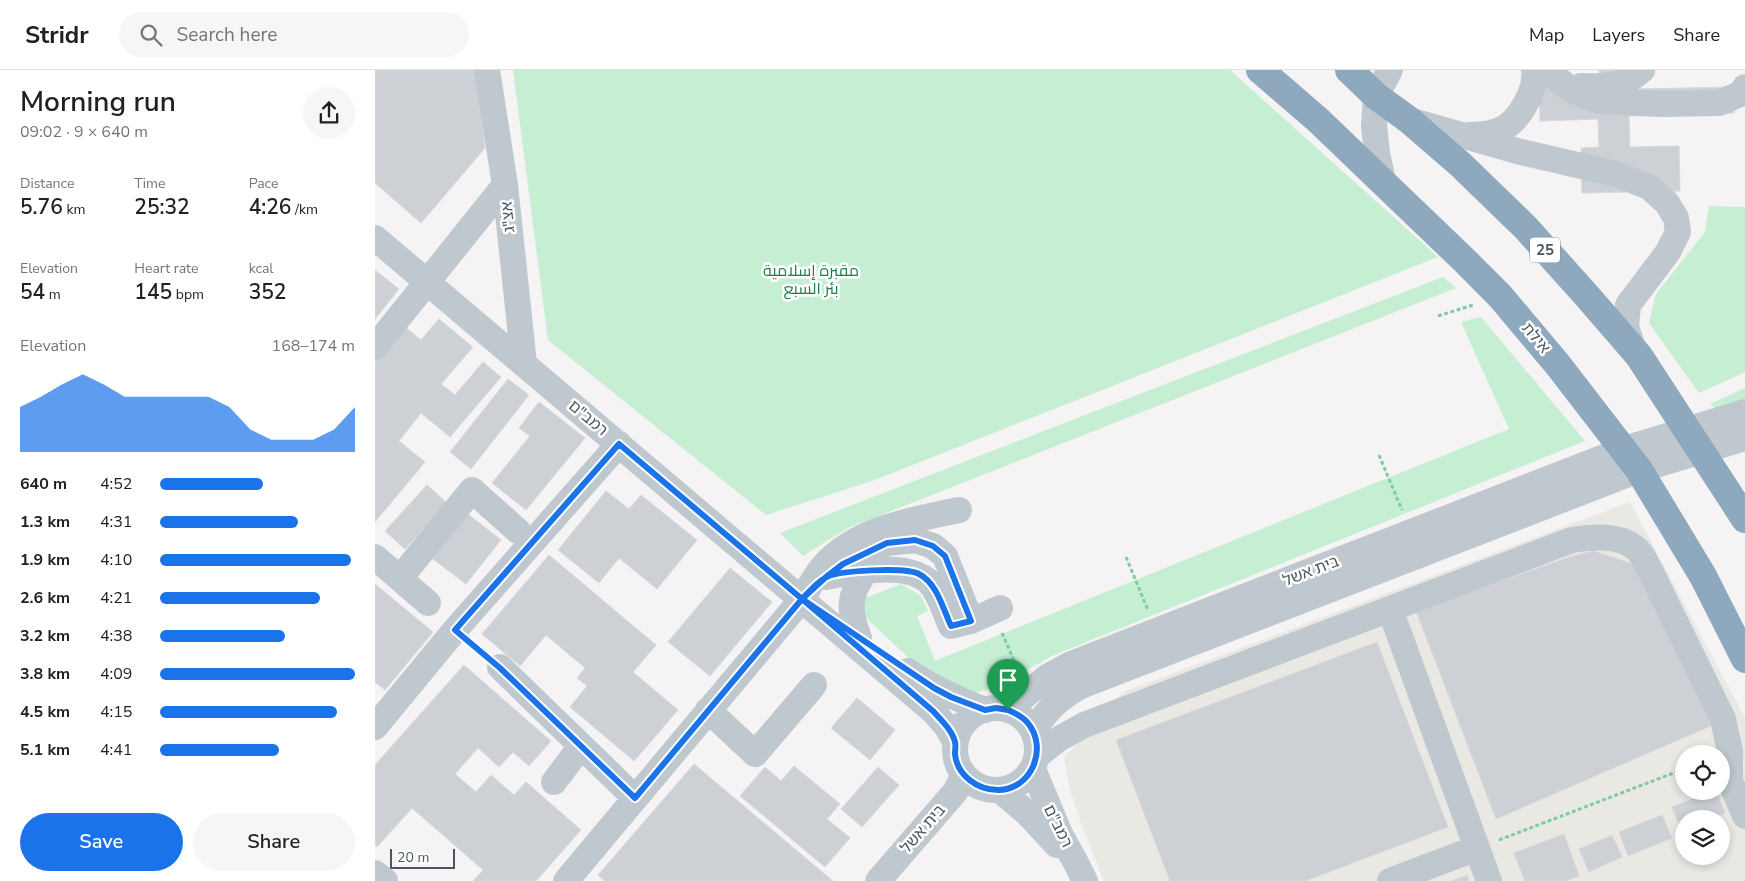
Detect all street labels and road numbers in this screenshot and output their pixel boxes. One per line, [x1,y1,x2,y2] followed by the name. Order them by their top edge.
[495,200,521,234] street label: אצ"ג
[1530,238,1560,262] road number: 25
[1517,318,1555,358] street label: אילת
[564,395,612,441] street label: רמב"ם
[1280,550,1342,592] street label: בית אשל
[896,800,950,858] street label: בית אשל
[1038,801,1078,851] street label: רמב"ם

